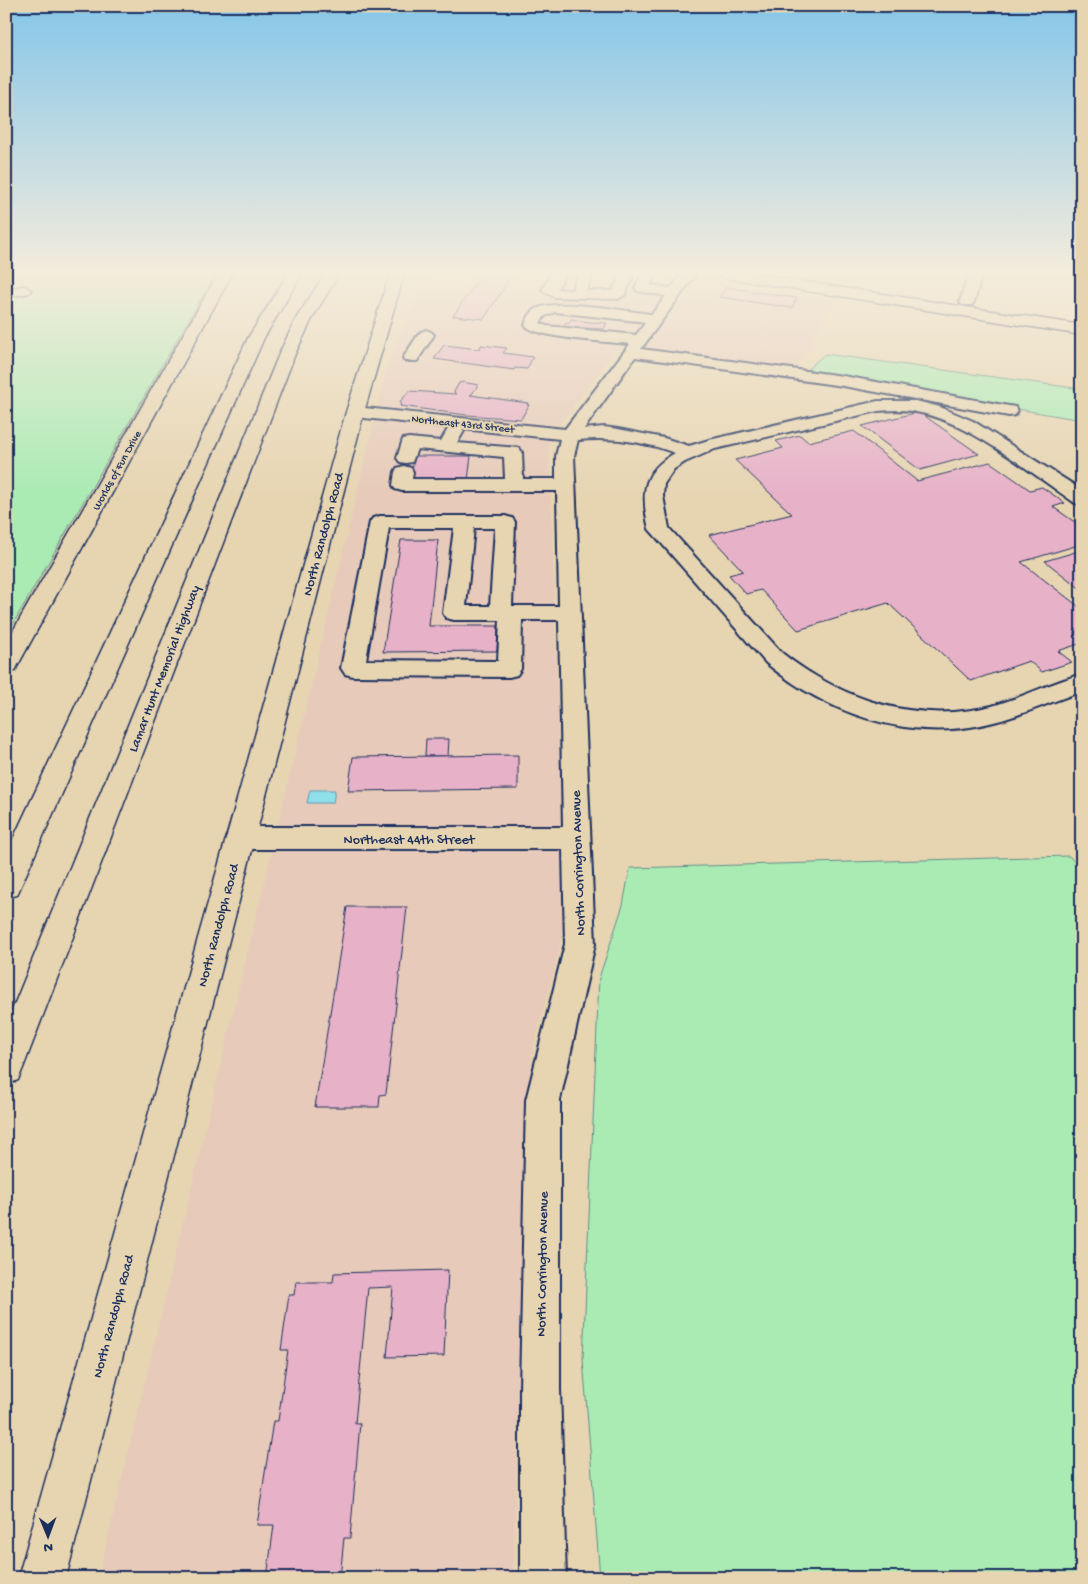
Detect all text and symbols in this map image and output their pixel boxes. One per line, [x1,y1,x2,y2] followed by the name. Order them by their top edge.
[411,414,516,437] street label: Northeast 43rd Street
[90,428,145,513] street label: Worlds of Fun Drive
[300,470,349,598] street label: North Randolph Road
[126,583,205,755] street label: Lamar Hunt Memorial Highway
[568,789,591,936] street label: North Corrington Avenue
[344,832,476,849] street label: Northeast 44th Street
[195,861,244,989] street label: North Randolph Road
[534,1190,553,1337] street label: North Corrington Avenue
[90,1252,139,1380] street label: North Randolph Road
[22,1512,72,1562] north arrow
[43,1538,53,1555] text: N

